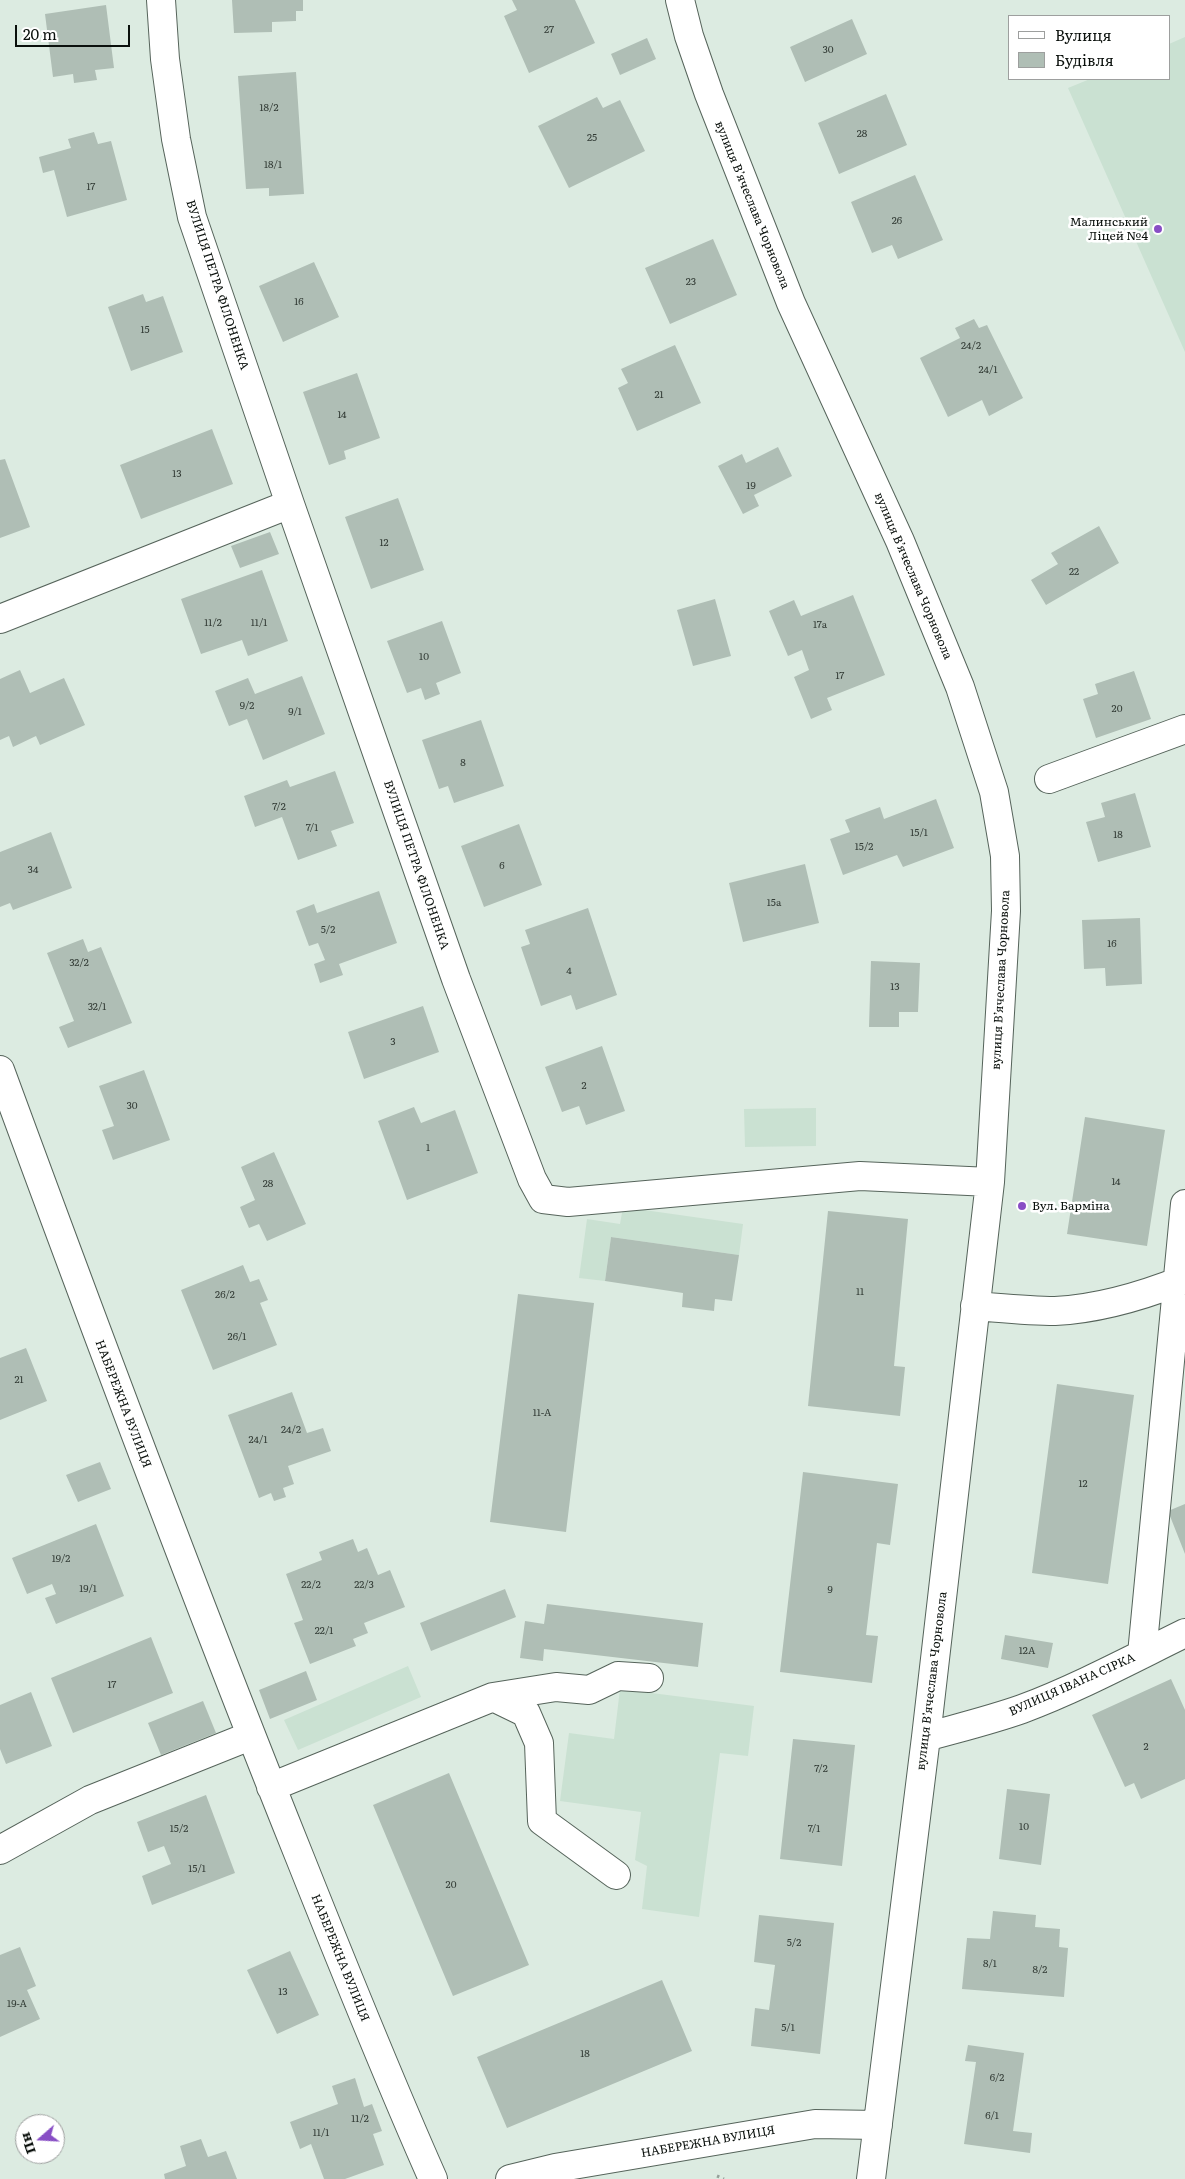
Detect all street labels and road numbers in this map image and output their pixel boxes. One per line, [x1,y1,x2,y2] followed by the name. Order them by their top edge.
[712,119,792,291] street label: вулиця Вʼячеслава Чорновола
[183,198,251,372] street label: ВУЛИЦЯ ПЕТРА ФІЛОНЕНКА
[871,490,955,662] street label: вулиця Вʼячеслава Чорновола
[380,779,452,951] street label: ВУЛИЦЯ ПЕТРА ФІЛОНЕНКА
[989,890,1013,1070] street label: вулиця Вʼячеслава Чорновола
[92,1338,154,1470] street label: НАБЕРЕЖНА ВУЛИЦЯ
[914,1591,950,1771] street label: вулиця Вʼячеслава Чорновола
[1007,1651,1137,1719] street label: ВУЛИЦЯ ІВАНА СІРКА
[308,1892,372,2024] street label: НАБЕРЕЖНА ВУЛИЦЯ
[640,2123,776,2161] street label: НАБЕРЕЖНА ВУЛИЦЯ

